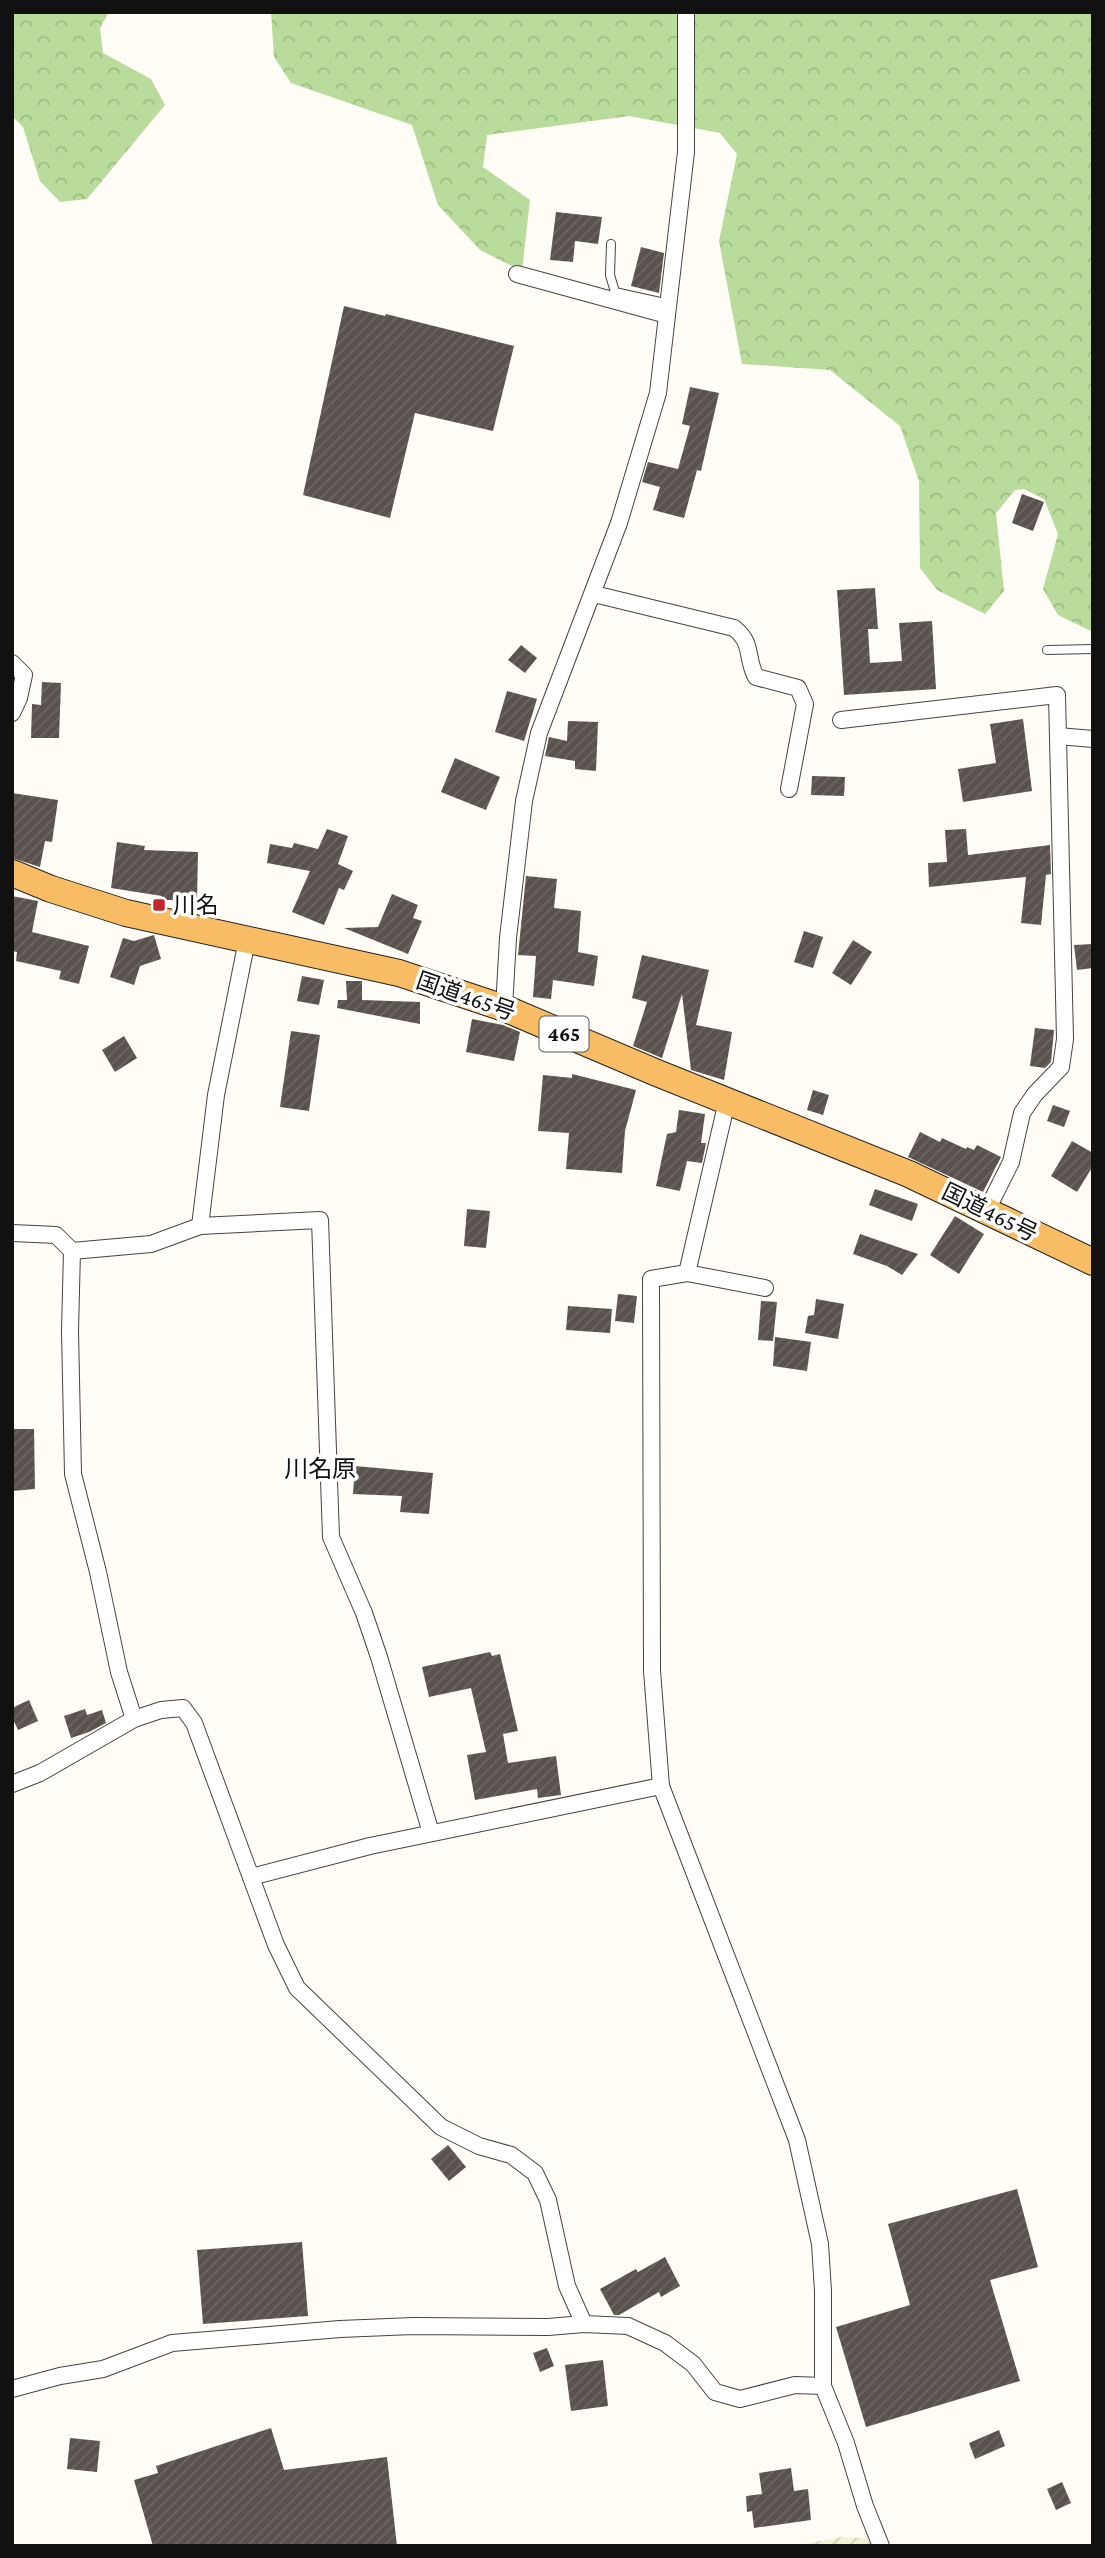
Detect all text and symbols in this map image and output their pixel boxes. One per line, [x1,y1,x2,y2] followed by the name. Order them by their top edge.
[173,892,219,918] place label: 川名
[151,897,167,913] marker: 川名
[413,967,519,1025] street label: 国道465号
[540,1016,588,1052] road number: 465
[938,1178,1042,1246] street label: 国道465号
[284,1455,356,1482] district label: 川名原

